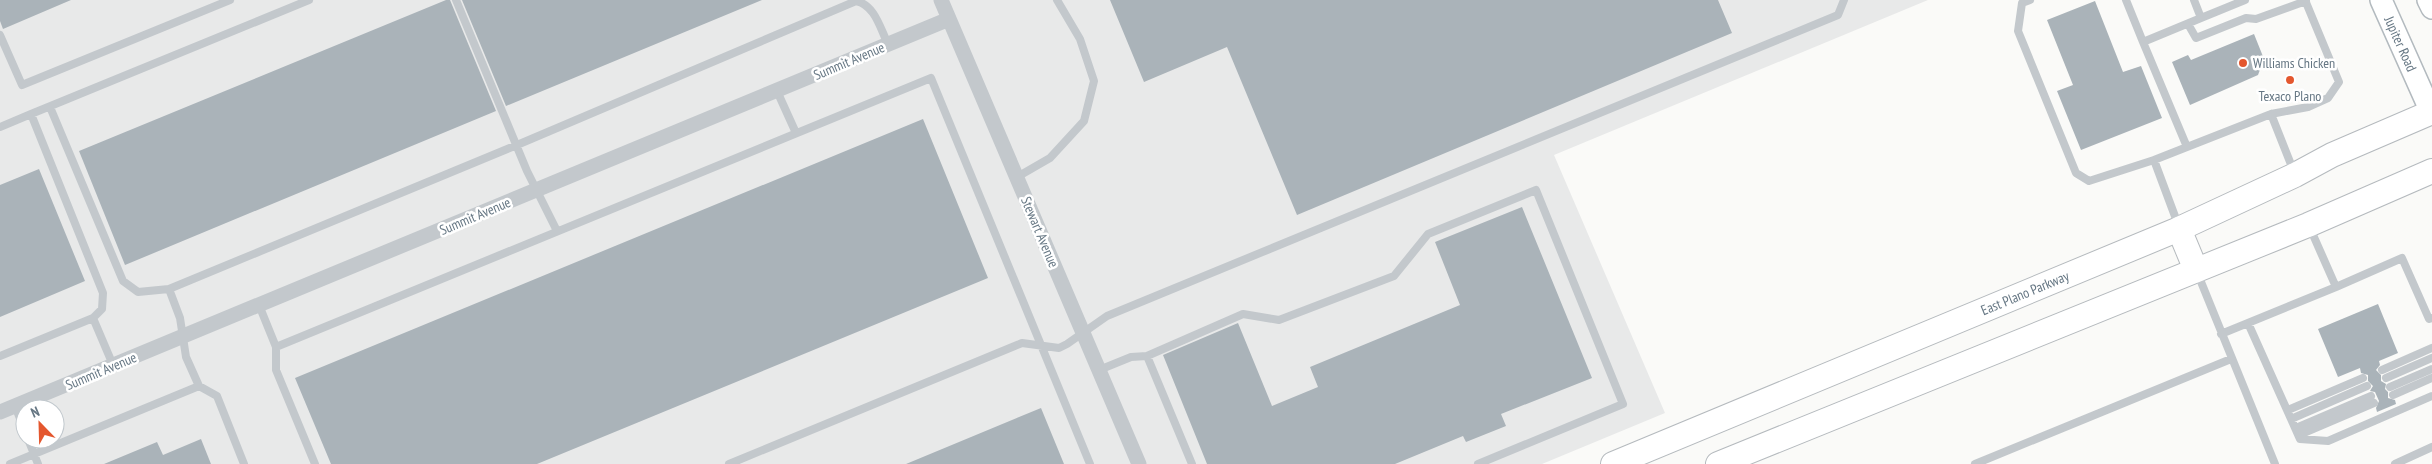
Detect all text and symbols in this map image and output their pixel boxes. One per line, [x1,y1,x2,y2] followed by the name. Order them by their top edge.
[2380,12,2421,74] street label: Jupiter Road
[811,38,887,84] street label: Summit Avenue
[2253,54,2335,72] place label: Williams Chicken
[2237,57,2249,69] marker: Williams Chicken
[2284,74,2296,86] marker: Texaco Plano
[2259,87,2321,105] place label: Texaco Plano
[437,193,513,239] street label: Summit Avenue
[1017,194,1063,270] street label: Stewart Avenue
[1978,266,2072,319] street label: East Plano Parkway
[63,348,139,394] street label: Summit Avenue
[15,399,65,449] north arrow
[28,402,42,422] text: N

